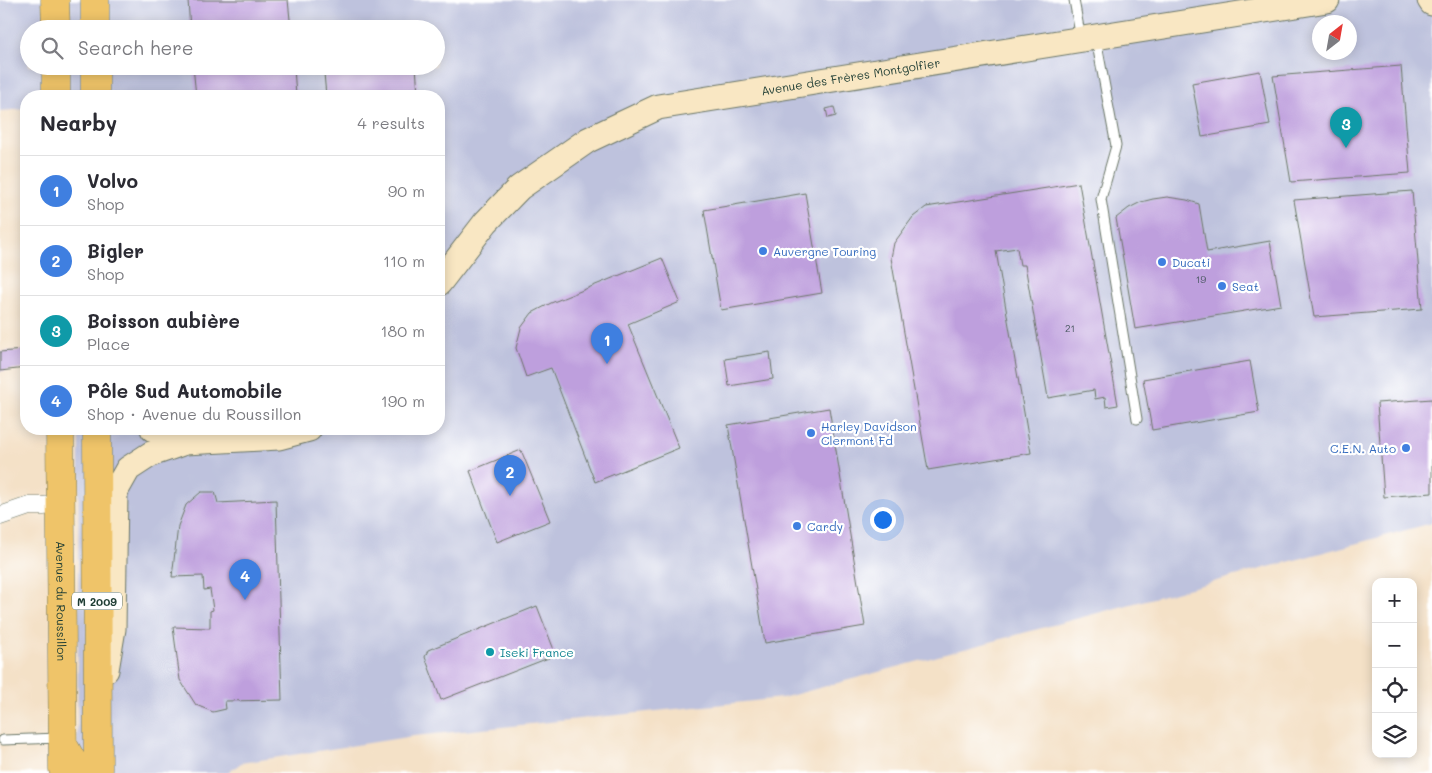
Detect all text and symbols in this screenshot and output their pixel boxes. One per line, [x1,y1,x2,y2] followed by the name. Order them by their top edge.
[1312,15,1357,60] north arrow
[20,20,445,75] search box
[38,34,66,62] icon: search
[78,35,194,60] text: Search here
[760,54,941,98] street label: Avenue des Frères Montgolfier
[1330,107,1362,148] pin: 3
[40,109,117,136] text: Nearby
[357,112,425,133] text: 4 results
[87,168,138,193] text: Volvo
[52,180,60,201] text: 1
[388,180,425,201] text: 90 m
[87,193,124,214] text: Shop
[87,238,144,263] text: Bigler
[773,243,876,259] place label: Auvergne Touring
[757,245,769,257] marker: Auvergne Touring
[52,250,60,271] text: 2
[383,250,425,271] text: 110 m
[1172,254,1210,270] place label: Ducati
[1156,256,1168,268] marker: Ducati
[87,263,124,284] text: Shop
[1196,272,1206,286] house number: 19
[1232,278,1259,294] place label: Seat
[1216,280,1228,292] marker: Seat
[87,308,240,333] text: Boisson aubière
[51,320,61,341] text: 3
[380,320,425,341] text: 180 m
[1065,321,1075,335] house number: 21
[591,323,623,364] pin: 1
[87,333,130,354] text: Place
[87,378,282,403] text: Pôle Sud Automobile
[51,390,61,411] text: 4
[381,390,425,411] text: 190 m
[87,403,301,424] text: Shop · Avenue du Roussillon
[821,418,917,448] place label: Harley Davidson Clermont Fd
[805,427,817,439] marker: Harley Davidson Clermont Fd
[1330,440,1396,456] place label: C.E.N. Auto
[1400,442,1412,454] marker: C.E.N. Auto
[494,455,526,496] pin: 2
[870,507,896,533] your location
[807,518,843,534] place label: Cardy
[791,520,803,532] marker: Cardy
[53,541,70,661] street label: Avenue du Roussillon
[229,559,261,600] pin: 4
[1372,578,1417,758] map controls
[1372,578,1417,623] button: +
[72,592,122,610] road number: M 2009
[1372,623,1417,668] button: −
[500,644,574,660] place label: Iseki France
[484,646,496,658] marker: Iseki France
[1372,668,1417,713] button: locate
[1372,713,1417,758] button: layers

